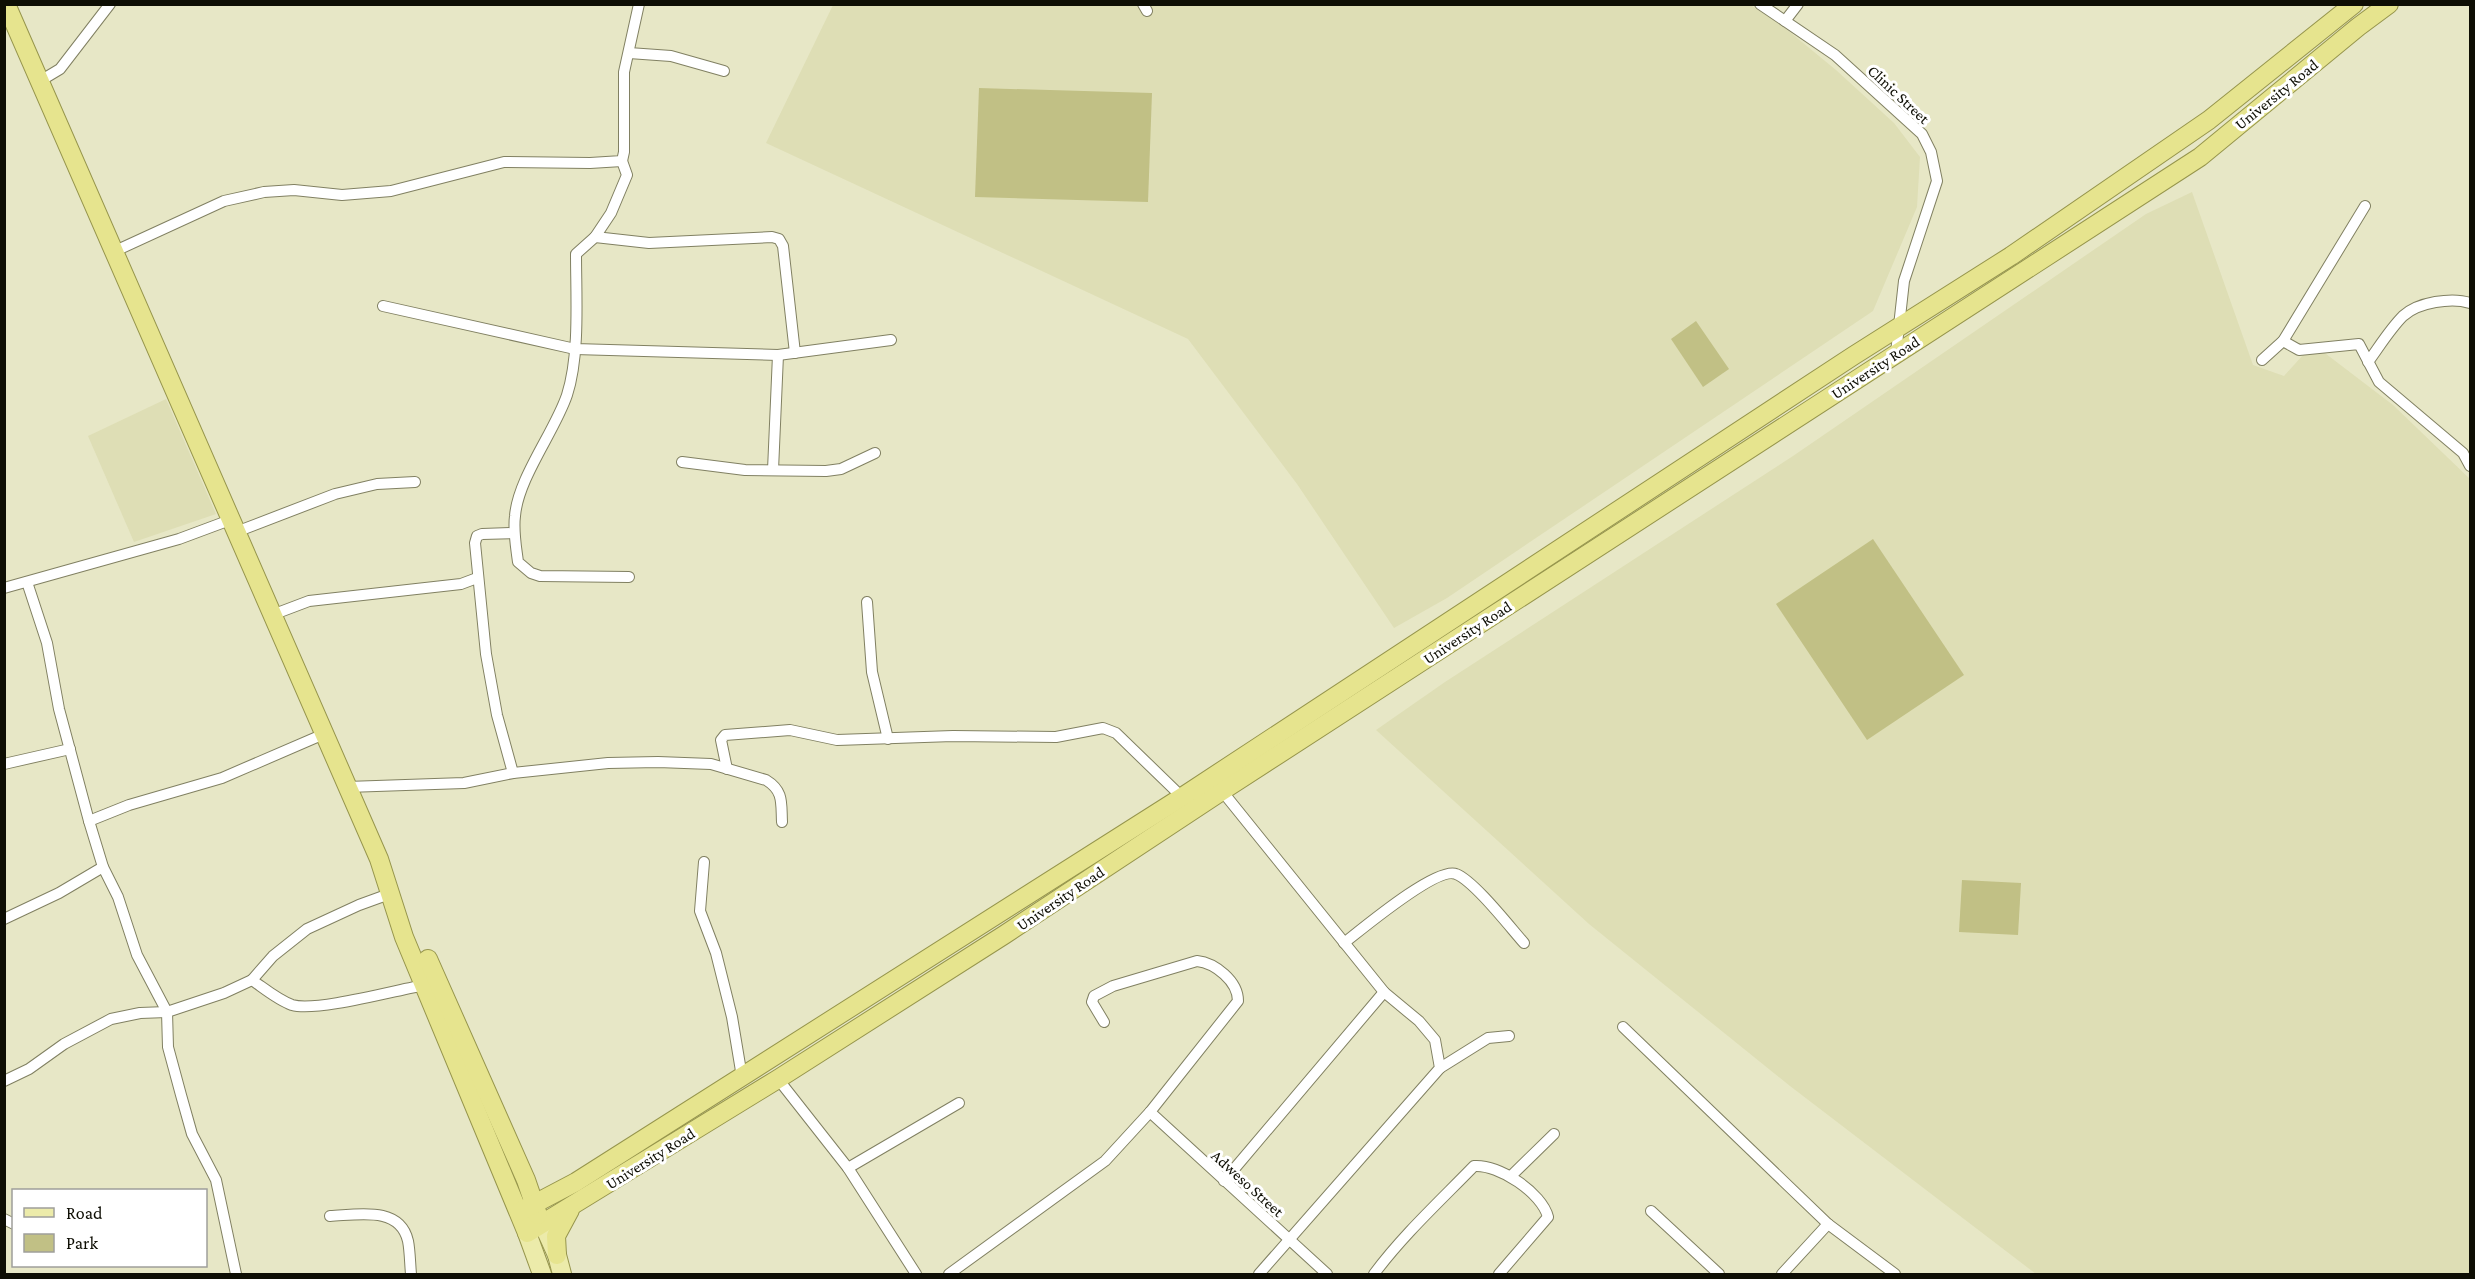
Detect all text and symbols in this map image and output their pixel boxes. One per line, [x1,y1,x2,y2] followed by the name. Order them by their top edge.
[2232,55,2322,134] street label: University Road
[1864,62,1933,128] street label: Clinic Street
[1828,332,1923,403] street label: University Road
[1420,597,1515,668] street label: University Road
[1013,863,1108,935] street label: University Road
[603,1124,699,1193] street label: University Road
[1208,1147,1288,1221] street label: Adweso Street
[12,1189,207,1267] legend
[66,1203,103,1223] text: Road
[66,1233,98,1253] text: Park

